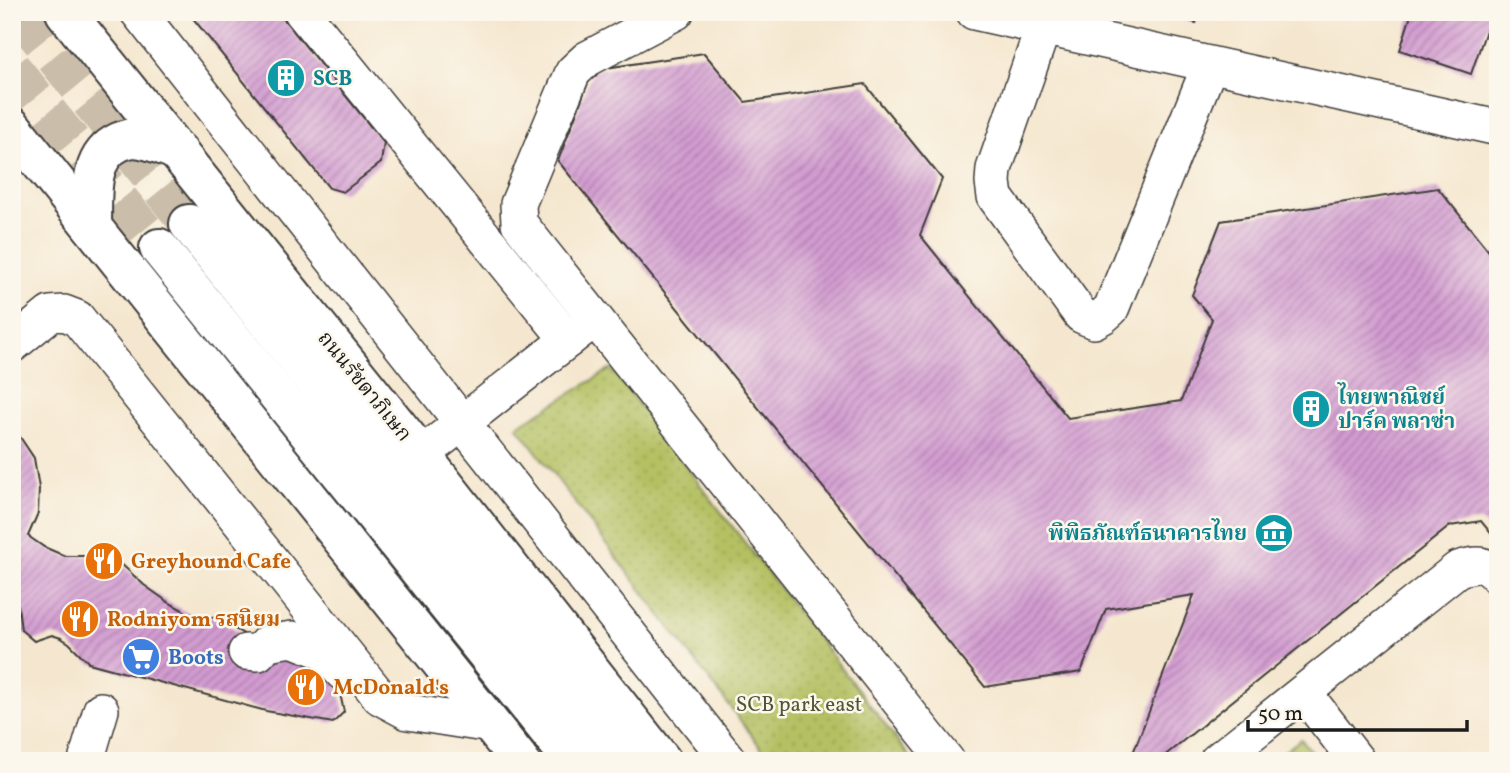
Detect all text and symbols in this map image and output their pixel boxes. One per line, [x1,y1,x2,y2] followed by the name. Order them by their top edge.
[265,57,307,99] building icon: SCB
[313,65,352,94] place label: SCB
[310,325,418,448] street label: ถนนรัชดาภิเษก
[1337,382,1455,437] place label: ไทยพาณิชย์ ปาร์ค พลาซ่า
[1290,388,1332,430] building icon: ไทยพาณิชย์ ปาร์ค พลาซ่า
[1253,512,1295,554] museum icon: พิพิธภัณฑ์ธนาคารไทย
[1048,518,1247,549] place label: พิพิธภัณฑ์ธนาคารไทย
[83,540,125,582] restaurant icon: Greyhound Cafe
[131,548,291,577] place label: Greyhound Cafe
[59,598,101,640] restaurant icon: Rodniyom รสนิยม
[107,606,280,635] place label: Rodniyom รสนิยม
[120,636,162,678] supermarket icon: Boots
[168,644,224,673] place label: Boots
[285,666,327,708] restaurant icon: McDonald's
[333,674,449,703] place label: McDonald's
[1248,689,1466,733] scale bar
[736,691,862,720] park label: SCB park east
[1258,700,1303,729] text: 50 m

